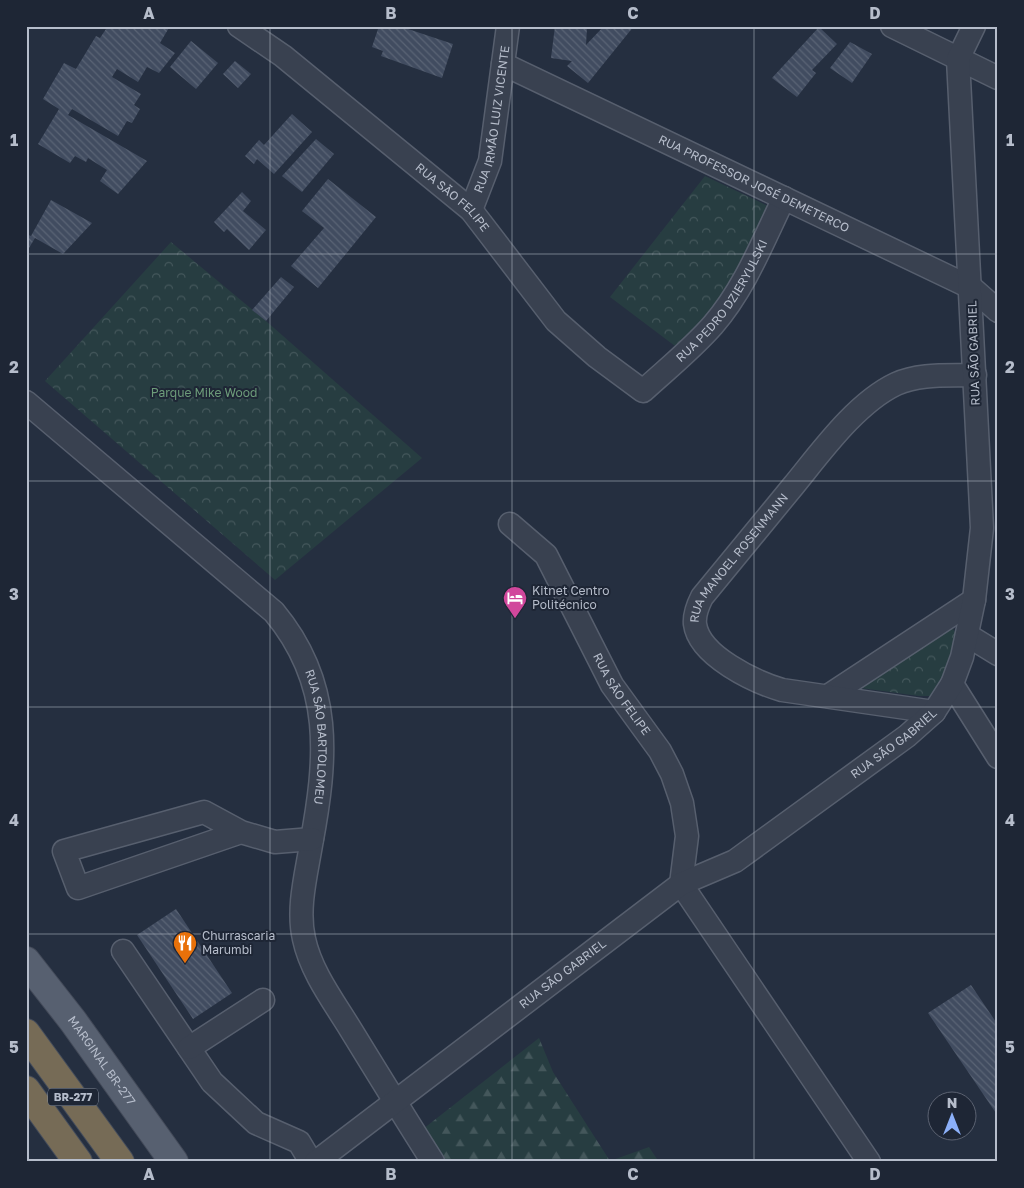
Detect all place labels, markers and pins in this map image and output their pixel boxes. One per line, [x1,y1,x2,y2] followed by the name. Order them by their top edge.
[532,583,609,612] place label: Kitnet Centro Politécnico
[502,585,528,619] hotel icon: Kitnet Centro Politécnico
[202,928,275,957] place label: Churrascaria Marumbi
[172,930,198,964] restaurant icon: Churrascaria Marumbi

